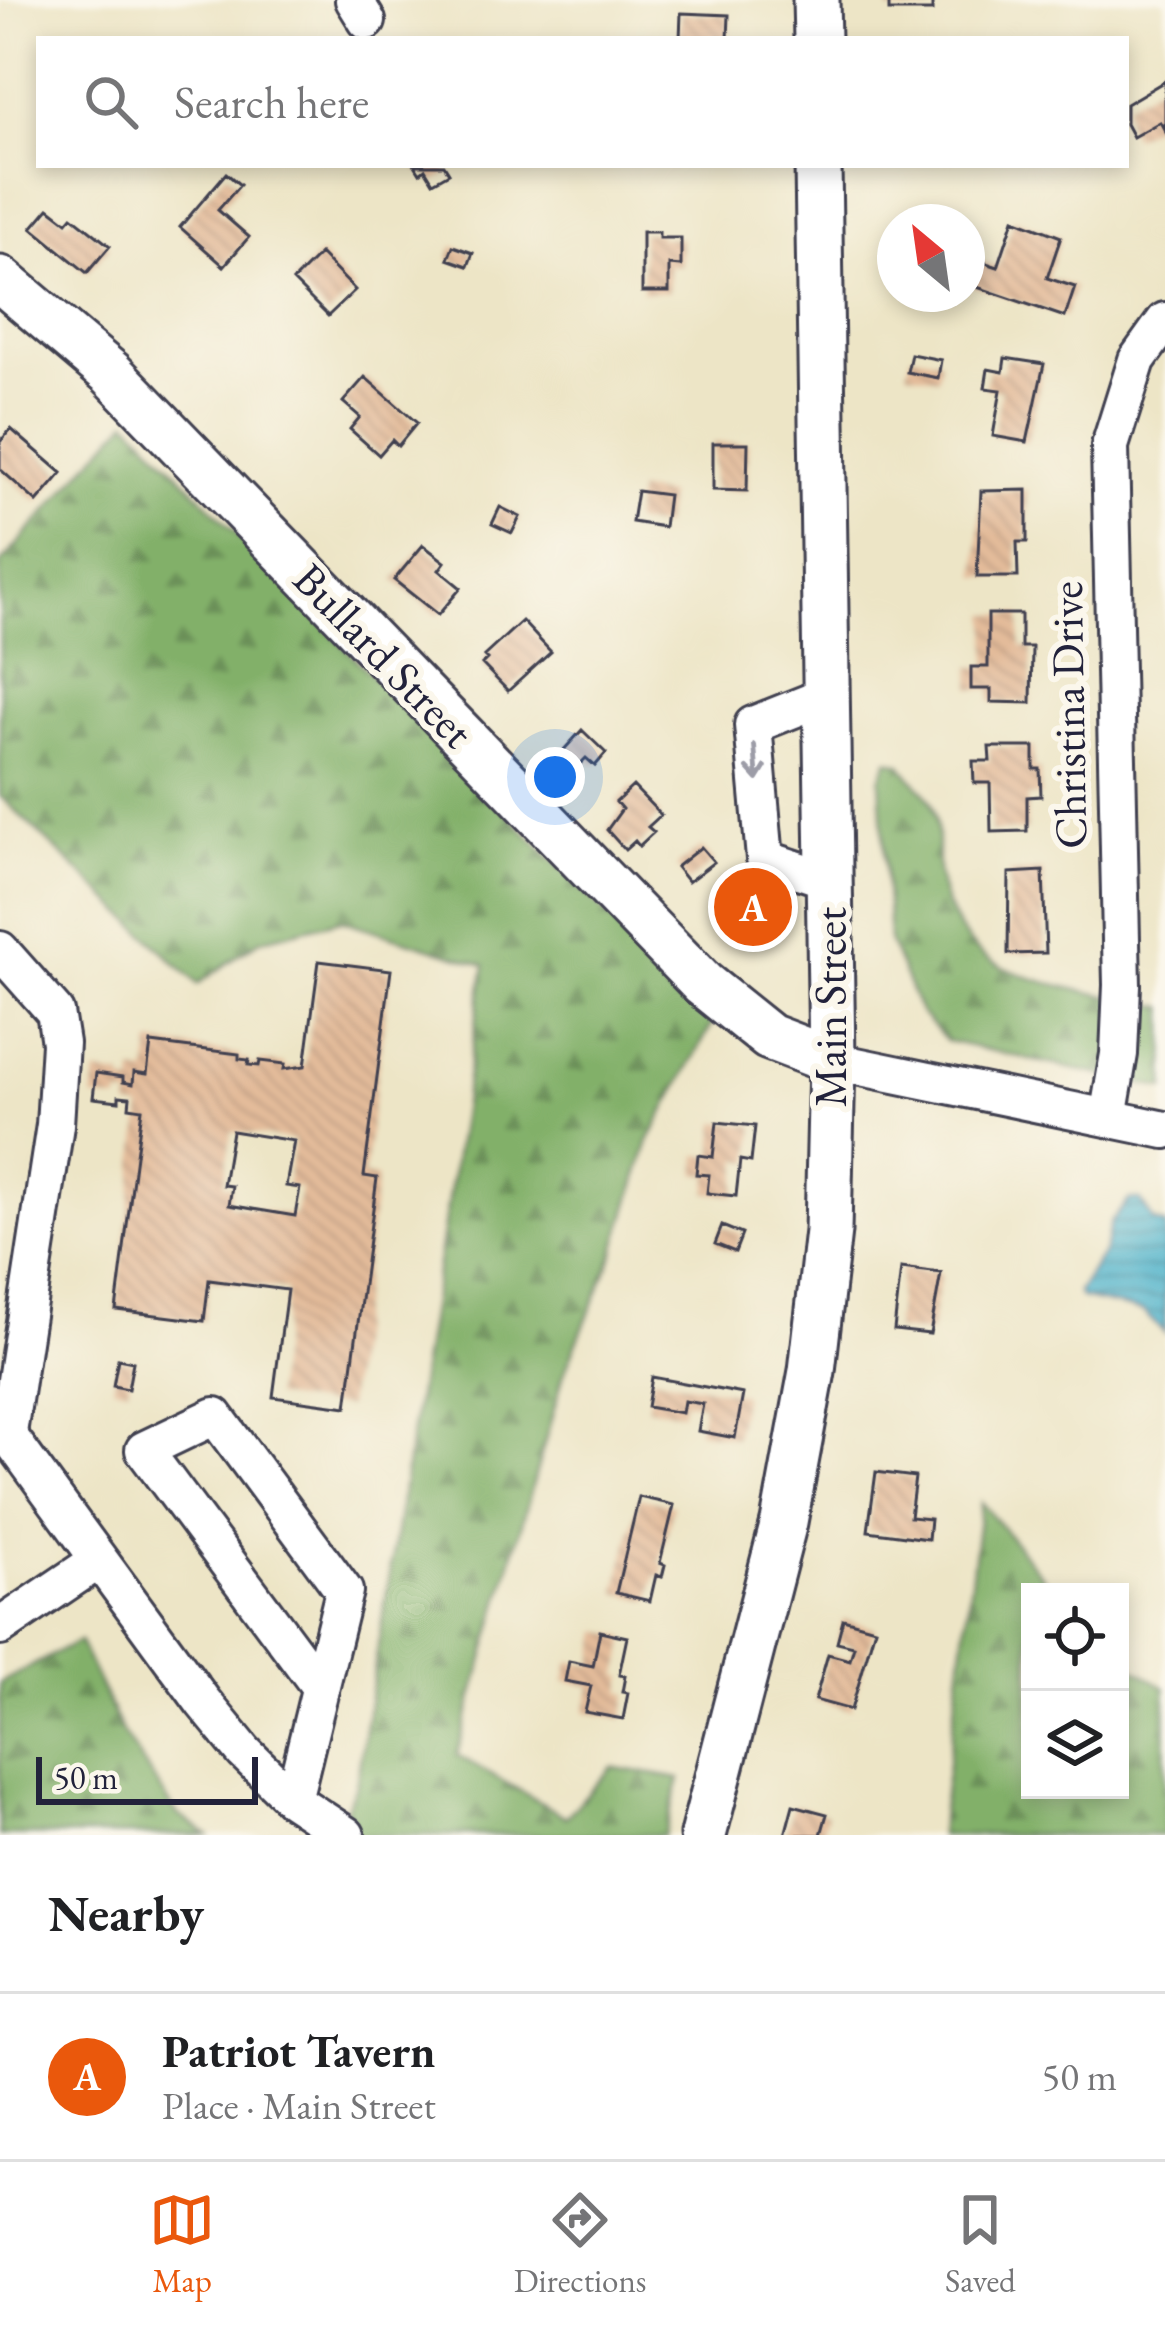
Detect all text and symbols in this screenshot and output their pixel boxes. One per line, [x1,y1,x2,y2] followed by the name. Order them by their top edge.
[36,36,1129,168] search box
[78,69,144,135] icon: search
[174,73,369,131] text: Search here
[877,204,985,312] north arrow
[281,550,487,760] street label: Bullard Street
[1037,581,1099,849] street label: Christina Drive
[745,743,768,782] one-way arrow
[525,747,585,807] your location
[714,862,792,952] pin: A
[801,907,859,1107] street label: Main Street
[1021,1583,1129,1799] map controls
[1021,1583,1129,1691] button: locate
[1021,1691,1129,1799] button: layers
[36,1751,258,1804] scale bar
[54,1756,118,1799] text: 50 m
[48,1880,204,1946] text: Nearby
[162,2022,436,2080] text: Patriot Tavern
[73,2051,101,2102] text: A
[1041,2051,1117,2102] text: 50 m
[162,2080,436,2131] text: Place · Main Street
[149,2187,215,2302] tab: Map
[514,2187,647,2302] tab: Directions
[945,2187,1016,2302] tab: Saved

